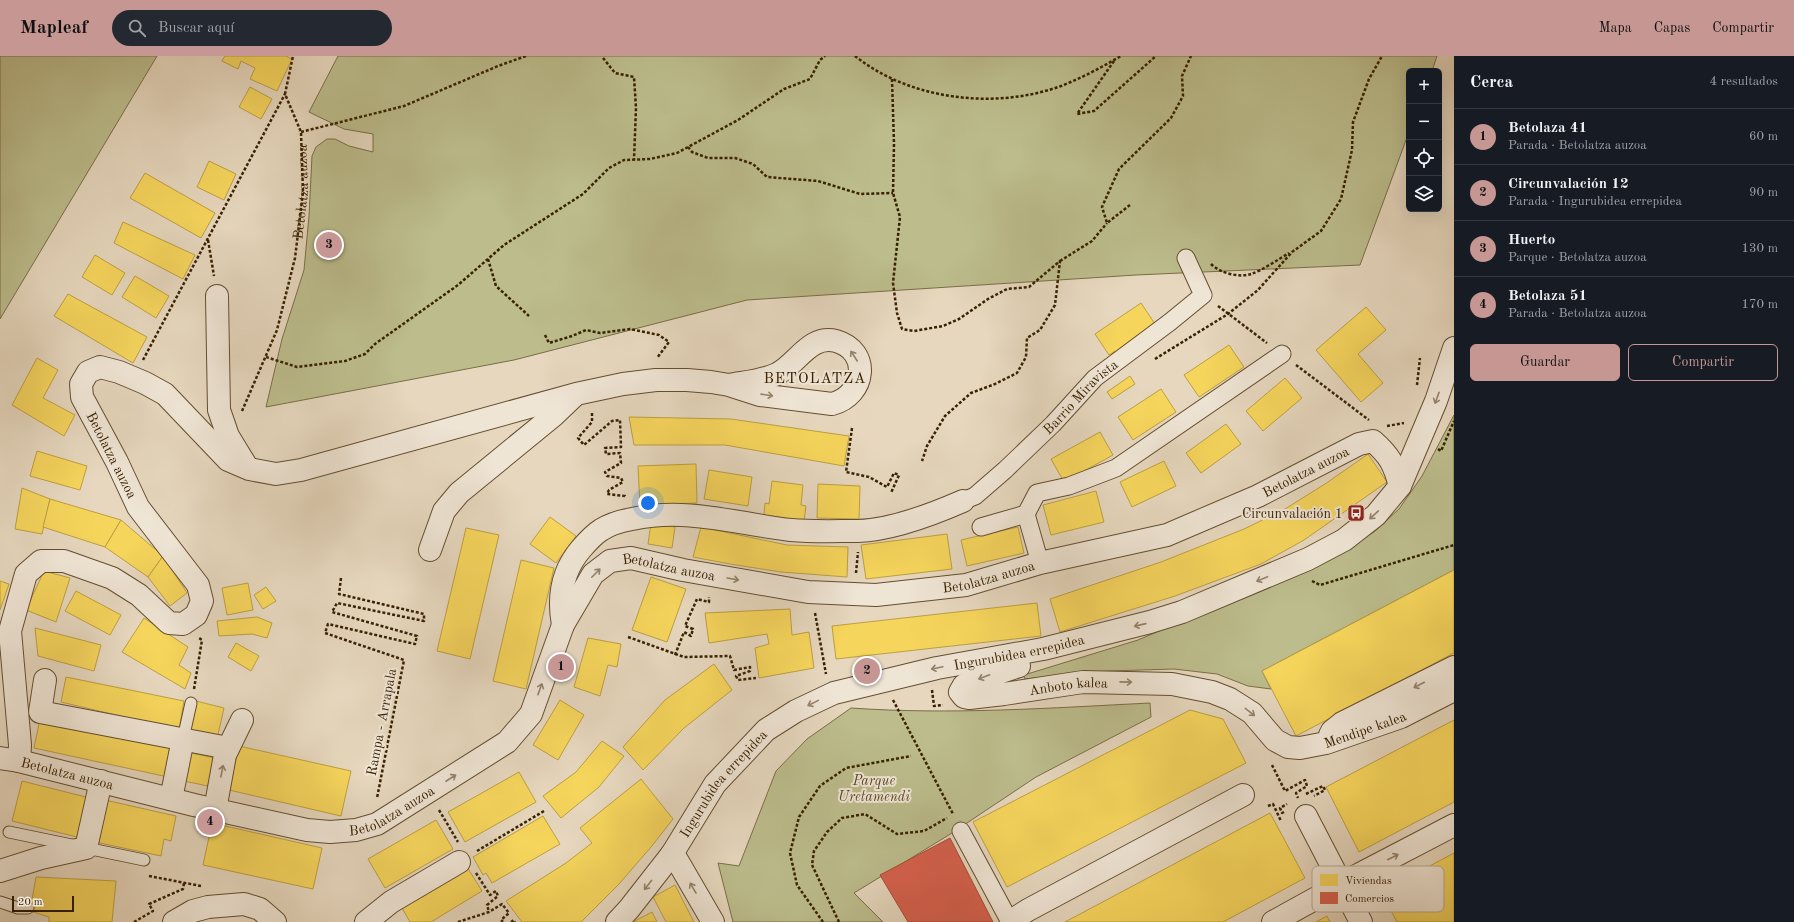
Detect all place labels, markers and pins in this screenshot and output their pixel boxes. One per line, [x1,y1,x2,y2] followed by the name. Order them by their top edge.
[316,230,342,260] pin: 3
[1346,503,1366,523] bus stop icon: Circunvalación 1
[1242,507,1343,521] place label: Circunvalación 1
[548,652,574,682] pin: 1
[854,656,880,686] pin: 2
[197,807,223,837] pin: 4

